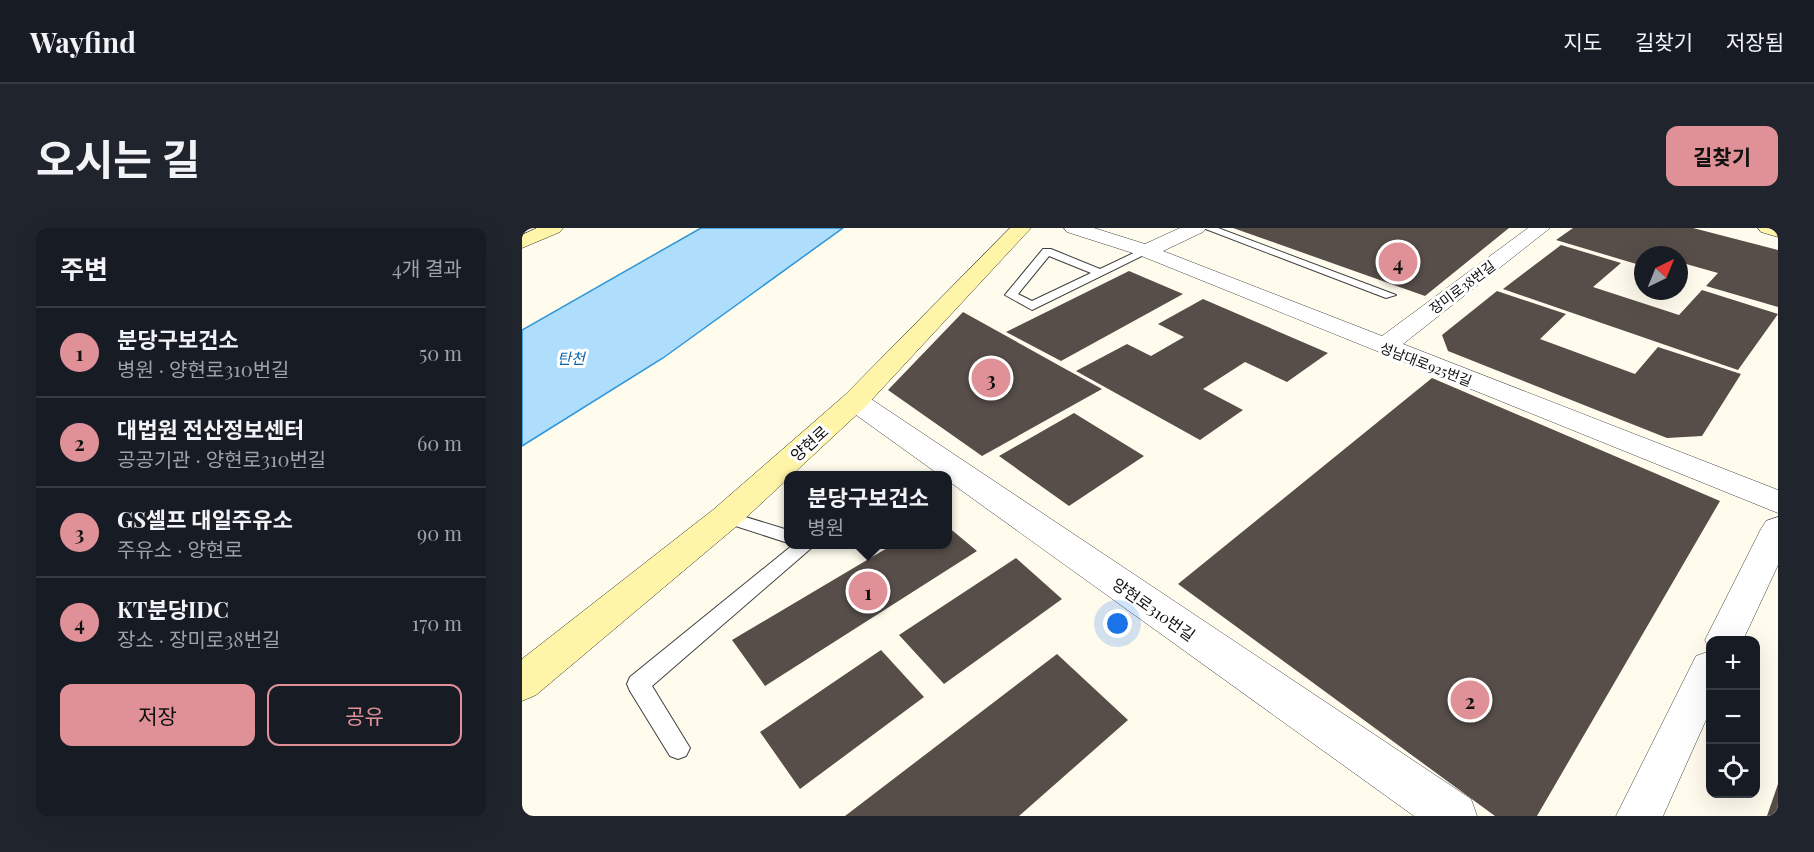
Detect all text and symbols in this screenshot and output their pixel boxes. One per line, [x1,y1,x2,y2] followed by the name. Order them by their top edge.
[30,23,136,60] text: Wayfind
[1563,27,1602,55] text: 지도
[1635,27,1693,55] text: 길찾기
[1726,27,1784,55] text: 저장됨
[1666,126,1778,186] button: 길찾기
[36,130,200,186] text: 오시는 길
[1378,240,1418,285] pin: 4
[1634,246,1688,300] north arrow
[60,251,108,286] text: 주변
[392,254,462,281] text: 4개 결과
[1425,256,1499,318] street label: 장미로38번길
[117,324,238,354] text: 분당구보건소
[1377,338,1475,390] street label: 성남대로925번길
[76,339,83,366] text: 1
[419,339,462,366] text: 50 m
[557,348,587,368] water label: 탄천
[117,355,289,382] text: 병원 · 양현로310번길
[972,356,1010,400] pin: 3
[117,414,304,444] text: 대법원 전산정보센터
[786,420,833,466] street label: 양현로
[74,429,85,456] text: 2
[417,429,462,456] text: 60 m
[117,445,326,472] text: 공공기관 · 양현로310번길
[784,471,952,549] popup
[807,482,929,512] text: 분당구보건소
[117,504,293,534] text: GS셀프 대일주유소
[807,513,844,540] text: 병원
[75,519,84,546] text: 3
[417,519,462,546] text: 90 m
[117,535,243,562] text: 주유소 · 양현로
[848,568,888,614] pin: 1
[1109,573,1199,645] street label: 양현로310번길
[117,594,229,624] text: KT분당IDC
[74,609,85,636] text: 4
[412,609,462,636] text: 170 m
[1103,609,1132,638] your location
[117,625,280,652] text: 장소 · 장미로38번길
[1706,636,1760,798] map controls
[1706,636,1760,690] button: +
[1450,678,1490,722] pin: 2
[60,684,255,746] button: 저장
[267,684,462,746] button: 공유
[1706,690,1760,744] button: −
[1706,744,1760,798] button: locate

